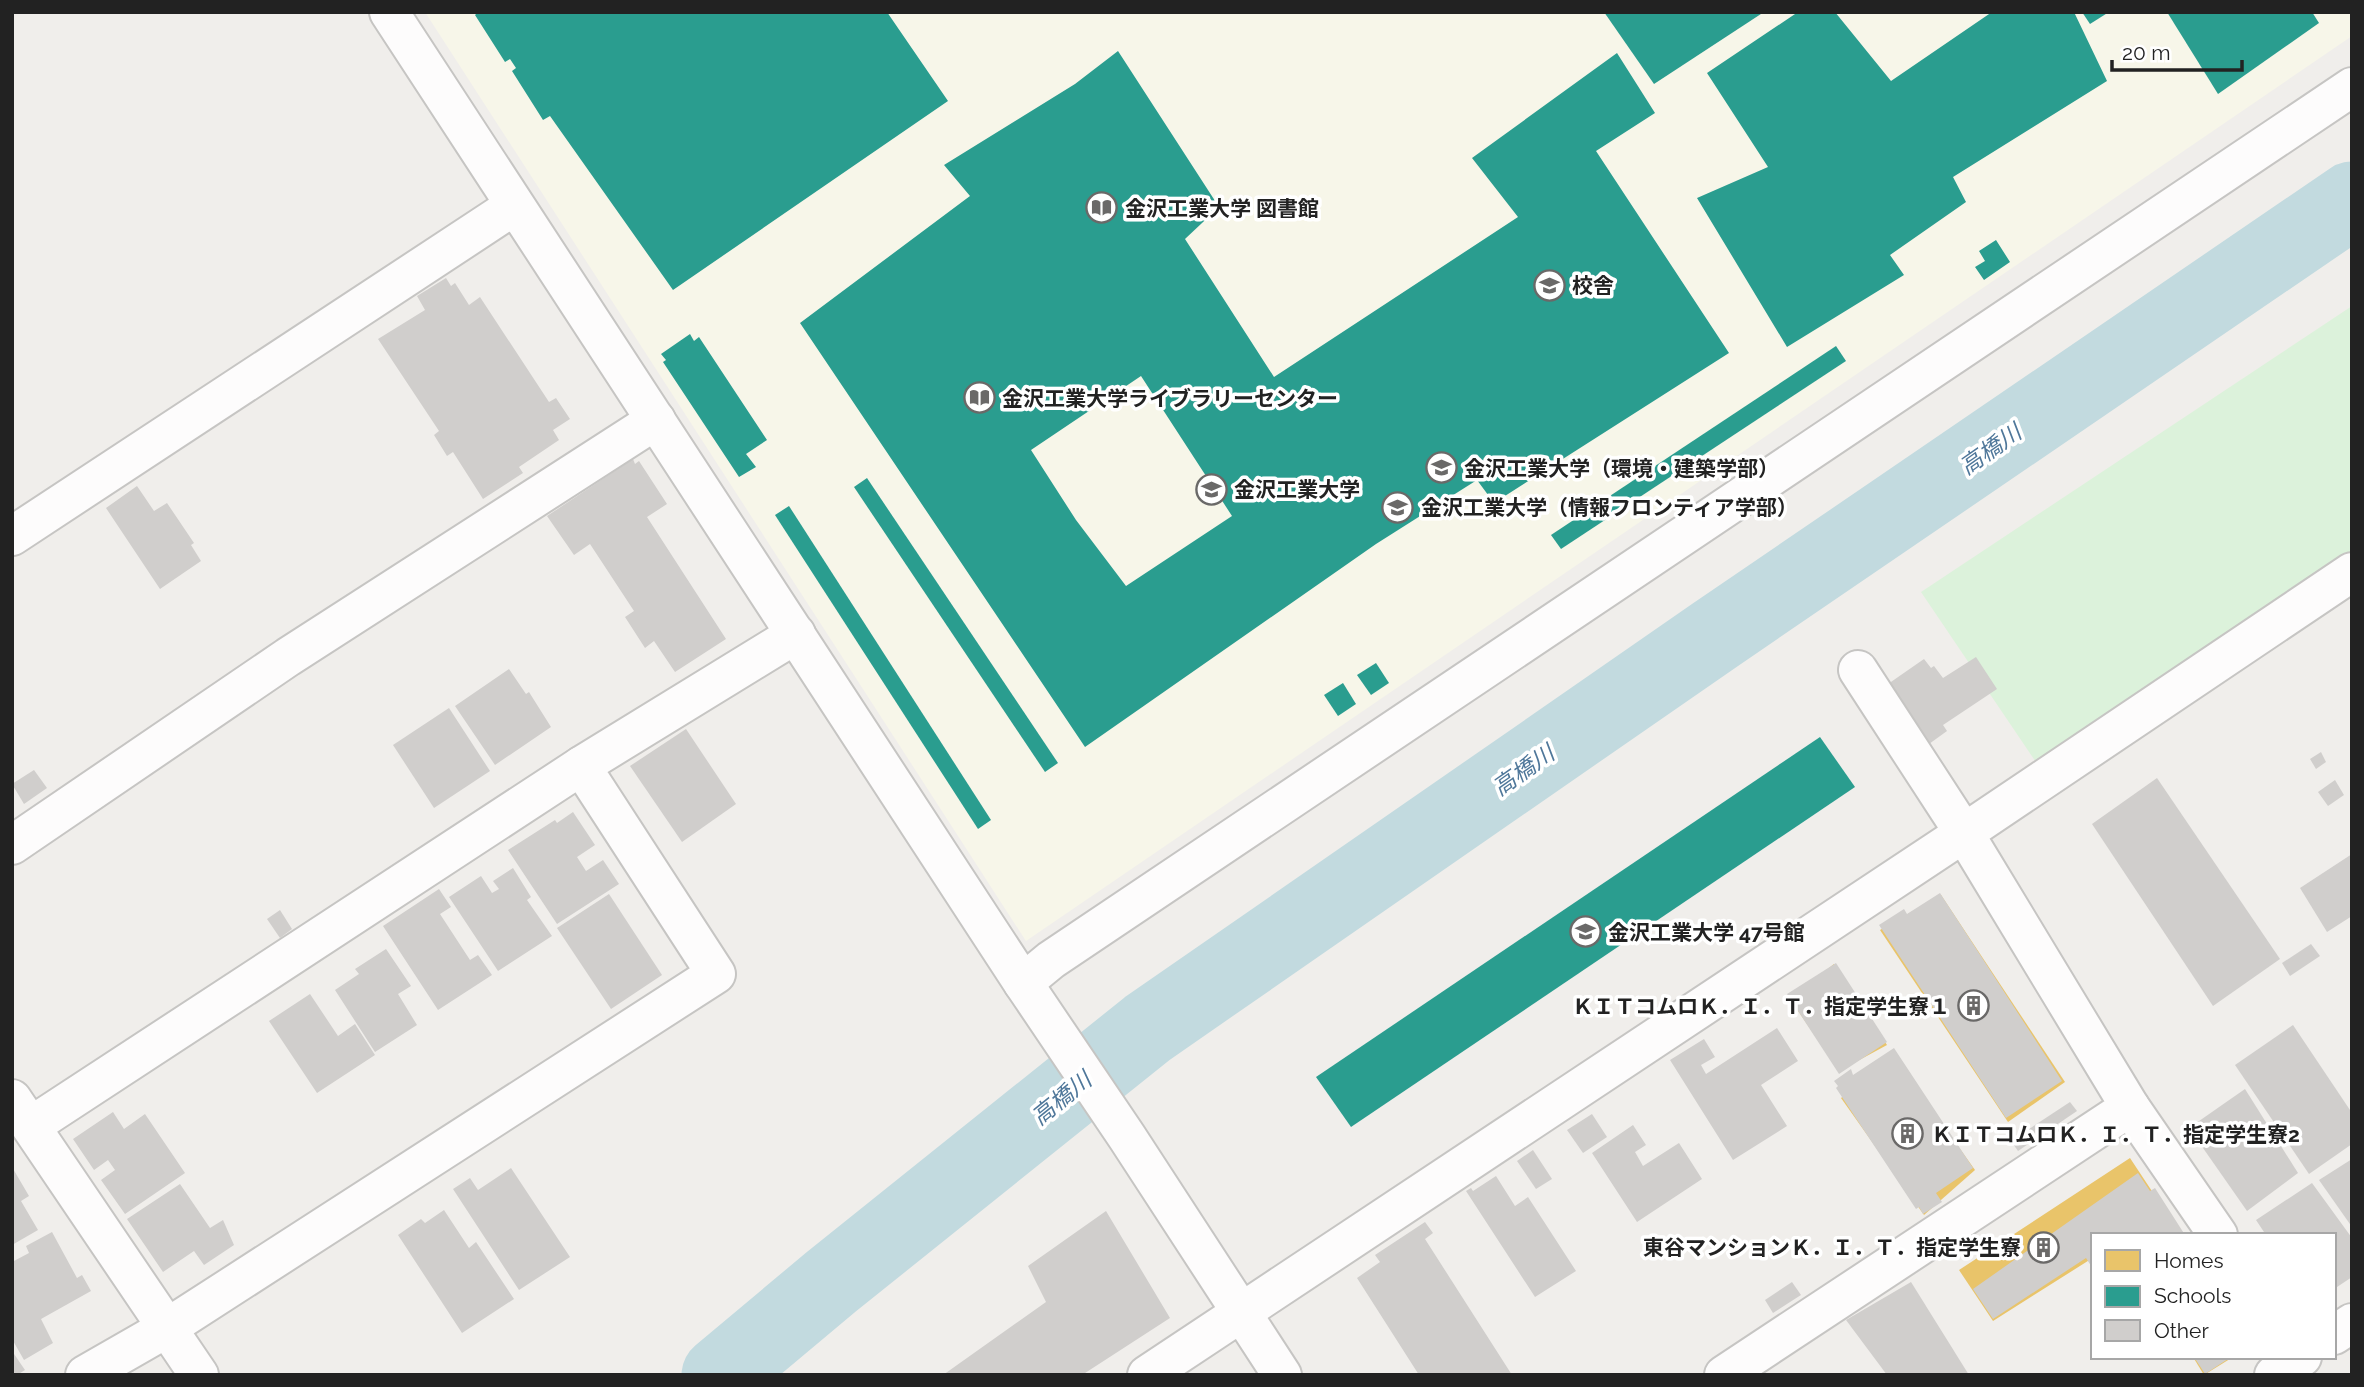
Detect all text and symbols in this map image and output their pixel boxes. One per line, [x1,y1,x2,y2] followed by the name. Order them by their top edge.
[2112,28,2242,72] scale bar
[2122,40,2170,65] text: 20 m
[1085,191,1119,225] library icon: 金沢工業大学 図書館
[1125,196,1319,221] place label: 金沢工業大学 図書館
[1532,268,1566,302] school or university icon: 校舎
[1572,273,1614,298] place label: 校舎
[962,381,996,415] library icon: 金沢工業大学ライブラリーセンター
[1002,386,1338,411] place label: 金沢工業大学ライブラリーセンター
[1954,416,2028,480] water label: 高橋川
[1424,451,1458,485] school or university icon: 金沢工業大学（環境・建築学部）
[1464,456,1779,481] place label: 金沢工業大学（環境・建築学部）
[1194,472,1228,506] school or university icon: 金沢工業大学
[1234,477,1360,502] place label: 金沢工業大学
[1381,490,1415,524] school or university icon: 金沢工業大学（情報フロンティア学部）
[1421,495,1798,520] place label: 金沢工業大学（情報フロンティア学部）
[1487,737,1561,801] water label: 高橋川
[1568,915,1602,949] school or university icon: 金沢工業大学 47号館
[1608,920,1805,945] place label: 金沢工業大学 47号館
[1956,989,1990,1023] building icon: ＫＩＴコムロＫ．Ｉ．Ｔ．指定学生寮１
[1572,994,1950,1019] place label: ＫＩＴコムロＫ．Ｉ．Ｔ．指定学生寮１
[1026,1064,1099,1130] water label: 高橋川
[1891,1117,1925,1151] building icon: ＫＩＴコムロＫ．Ｉ．Ｔ．指定学生寮2
[1931,1122,2300,1147] place label: ＫＩＴコムロＫ．Ｉ．Ｔ．指定学生寮2
[2027,1230,2061,1264] building icon: 東谷マンションＫ．Ｉ．Ｔ．指定学生寮
[2091,1233,2336,1359] legend
[1643,1235,2021,1260] place label: 東谷マンションＫ．Ｉ．Ｔ．指定学生寮
[2154,1248,2224,1273] text: Homes
[2154,1283,2231,1308] text: Schools
[2154,1318,2209,1343] text: Other

